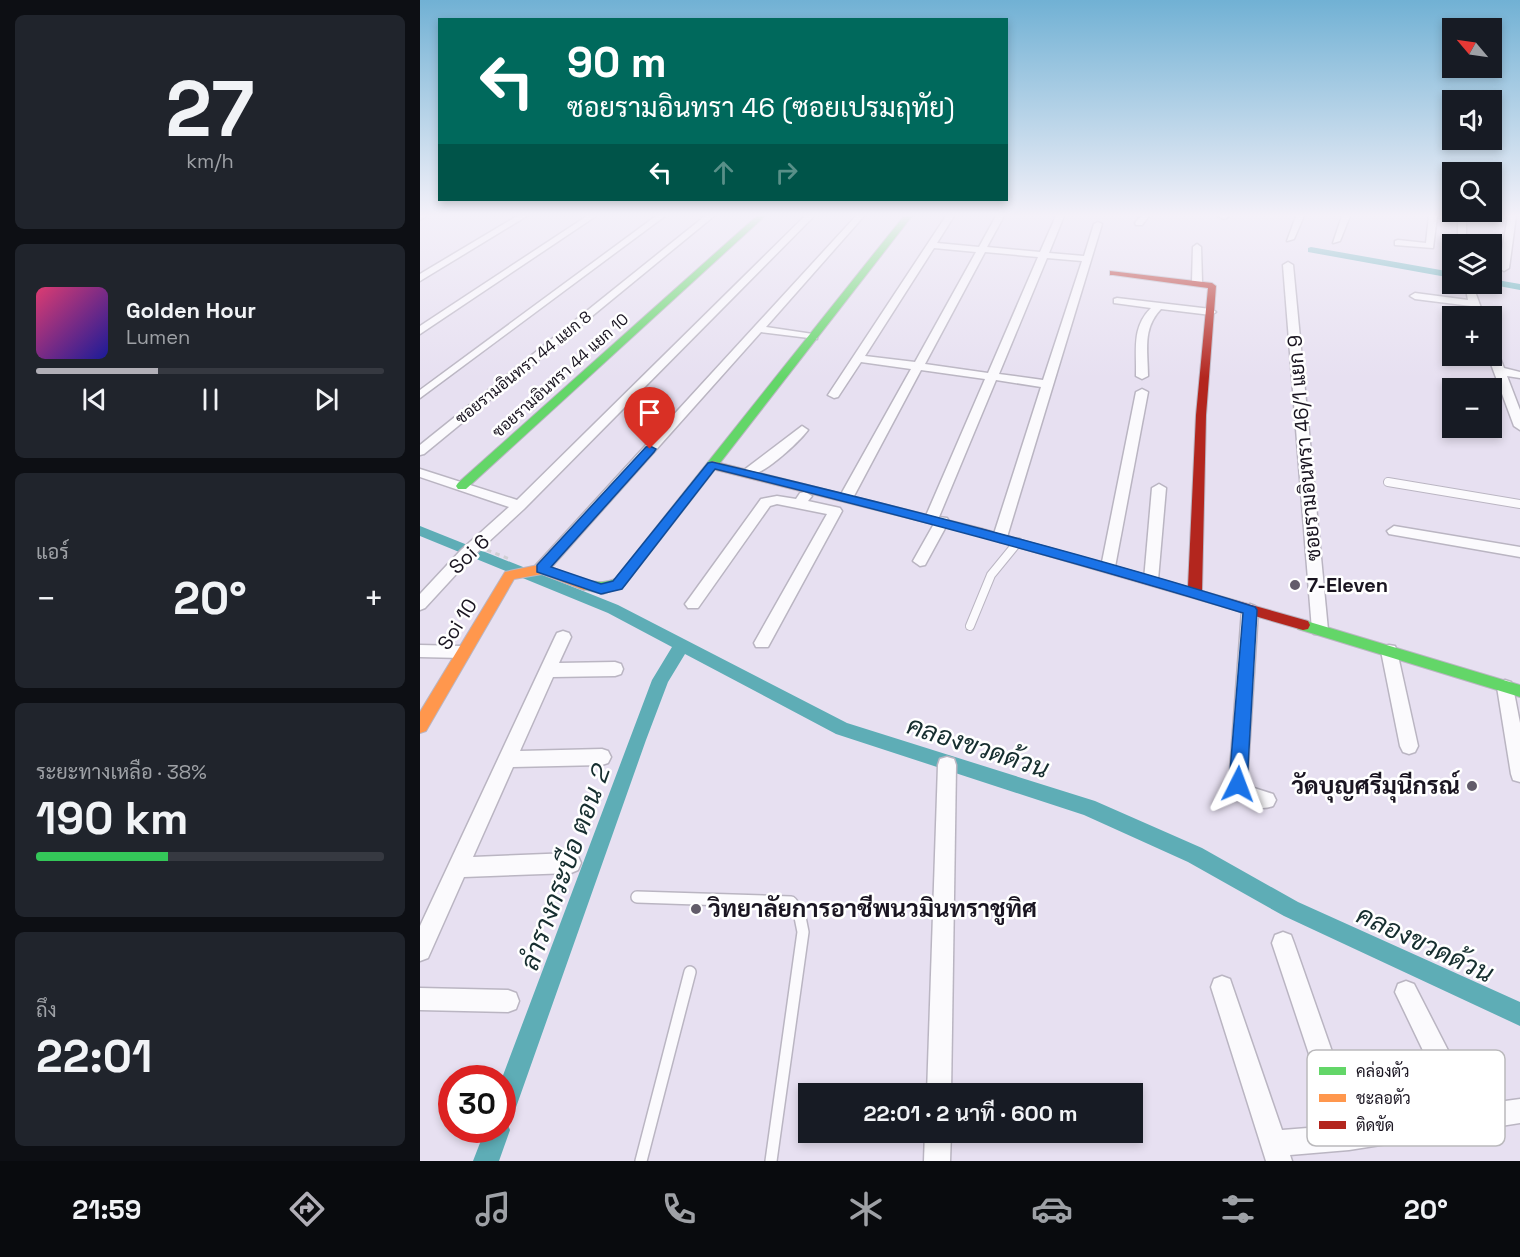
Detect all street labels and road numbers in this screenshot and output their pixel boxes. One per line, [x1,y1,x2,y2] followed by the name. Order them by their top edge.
[451,306,596,429] street label: ซอยรามอินทรา 44 แยก 8
[488,309,633,442] street label: ซอยรามอินทรา 44 แยก 10
[1281,334,1327,562] street label: ซอยรามอินทรา 46/1 แยก 9
[443,528,495,580] street label: Soi 6
[431,593,483,655] street label: Soi 10

